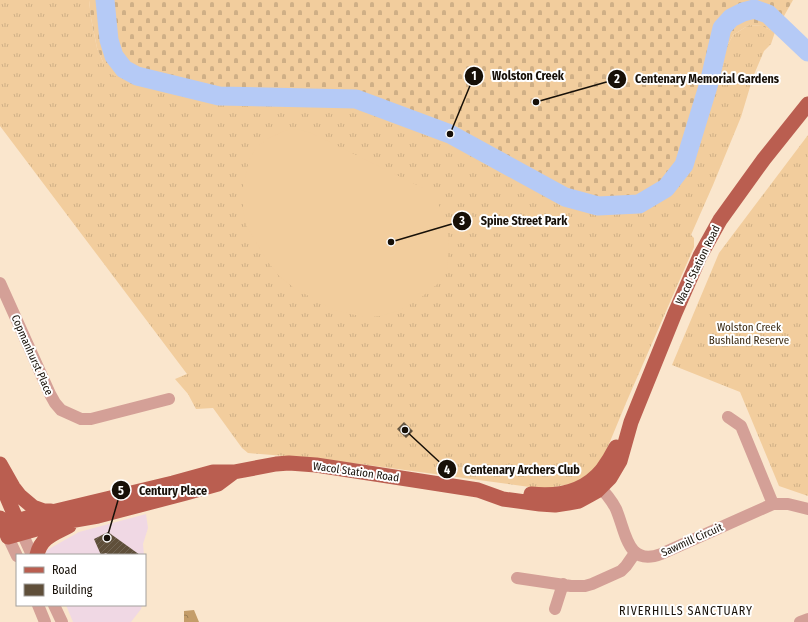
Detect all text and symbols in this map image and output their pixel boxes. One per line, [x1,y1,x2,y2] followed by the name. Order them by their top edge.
[464,64,572,88] callout: Wolston Creek
[607,67,787,91] callout: Centenary Memorial Gardens
[471,69,477,83] text: 1
[492,69,565,83] text: Wolston Creek
[613,72,620,86] text: 2
[635,72,780,86] text: Centenary Memorial Gardens
[452,209,575,233] callout: Spine Street Park
[458,214,465,228] text: 3
[481,214,568,228] text: Spine Street Park
[673,223,723,307] street label: Wacol Station Road
[8,313,56,397] street label: Copmanhurst Place
[709,321,789,347] park label: Wolston Creek Bushland Reserve
[437,457,588,481] callout: Centenary Archers Club
[312,460,400,484] street label: Wacol Station Road
[444,463,450,477] text: 4
[464,463,580,477] text: Centenary Archers Club
[111,478,215,502] callout: Century Place
[118,484,124,498] text: 5
[139,484,207,498] text: Century Place
[659,520,725,559] street label: Sawmill Circuit
[16,554,146,606] legend
[52,563,77,577] text: Road
[52,583,93,597] text: Building
[619,604,753,618] district label: RIVERHILLS SANCTUARY

